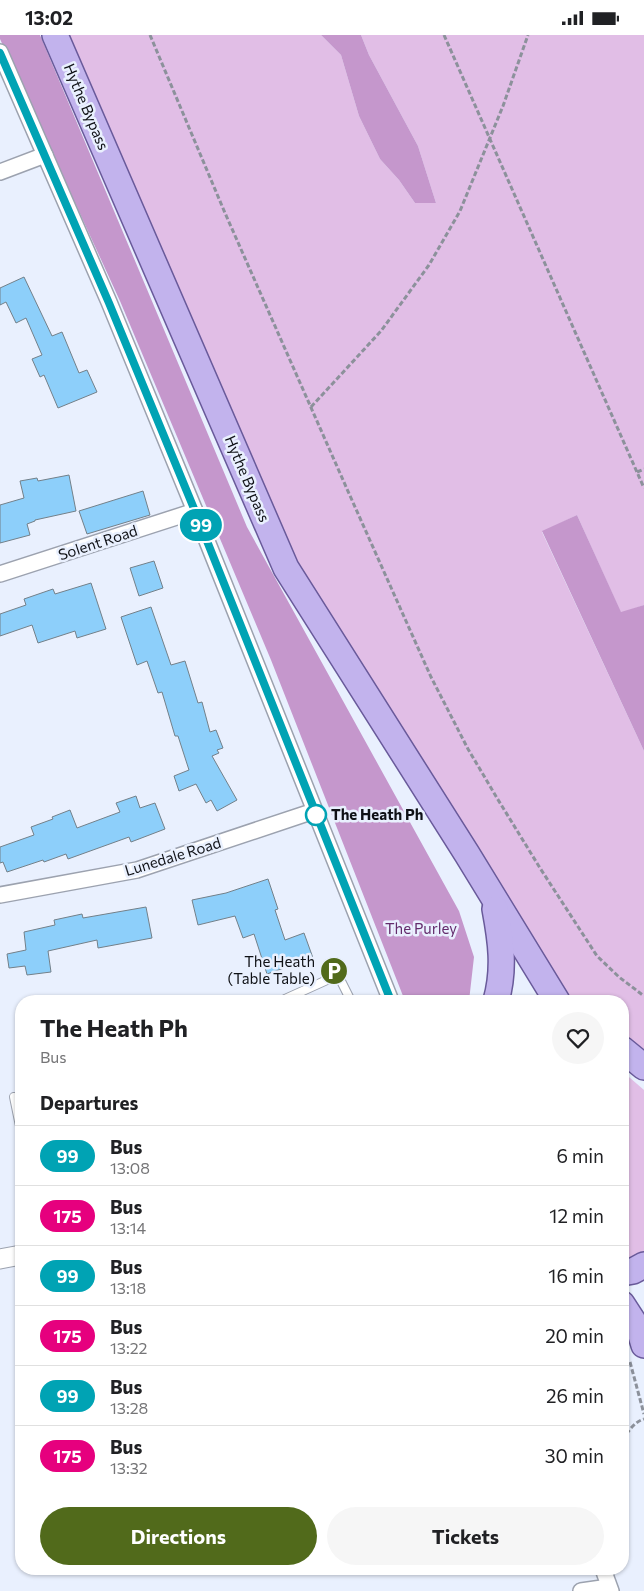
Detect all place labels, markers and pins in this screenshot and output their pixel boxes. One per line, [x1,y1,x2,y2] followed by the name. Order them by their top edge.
[305,804,327,826] marker: The Heath Ph
[331,805,423,823] place label: The Heath Ph
[228,952,315,987] place label: The Heath (Table Table)
[319,956,349,986] parking icon: The Heath (Table Table)

